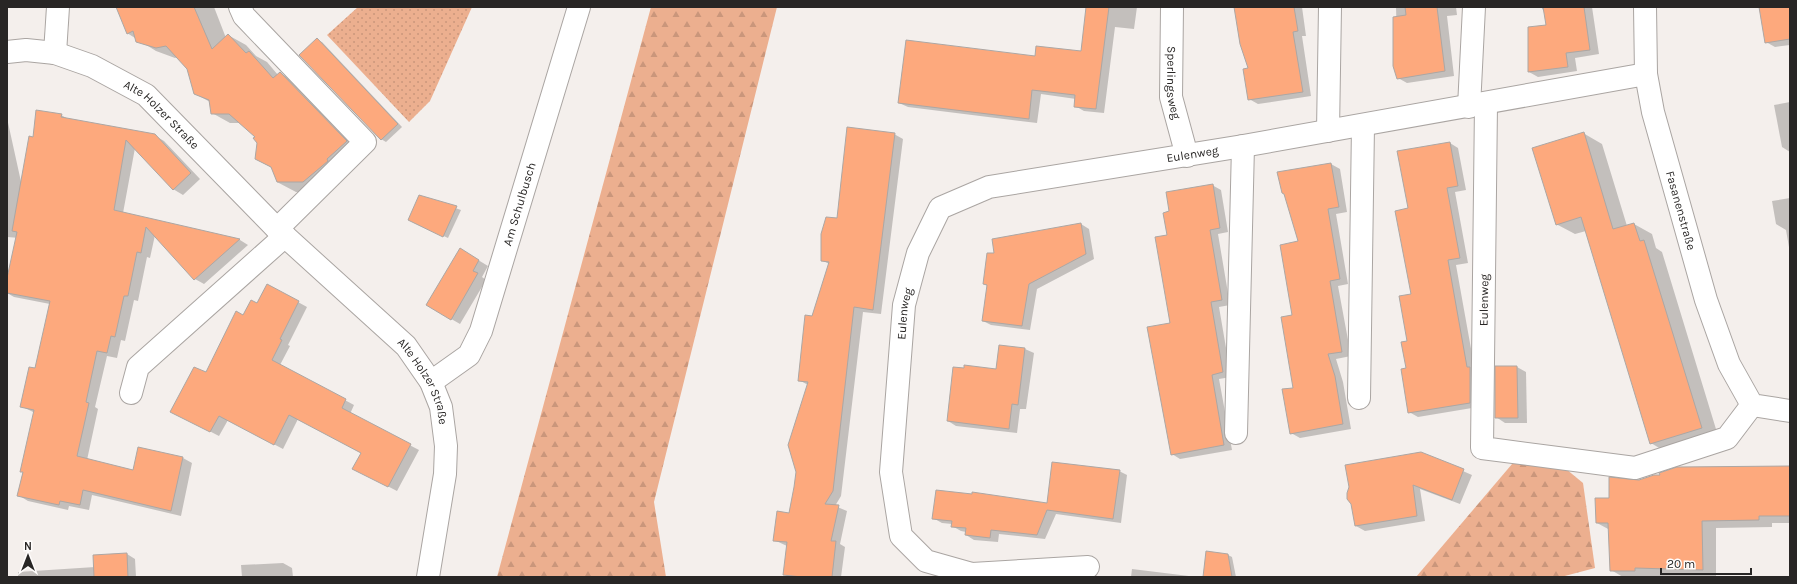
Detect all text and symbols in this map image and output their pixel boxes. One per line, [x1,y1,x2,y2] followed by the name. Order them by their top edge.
[1164,46,1184,121] street label: Sperlingsweg
[121,77,202,152] street label: Alte Holzer Straße
[1165,143,1220,165] street label: Eulenweg
[500,161,539,248] street label: Am Schulbusch
[1663,169,1699,252] street label: Fasanenstraße
[1477,273,1491,326] street label: Eulenweg
[894,286,915,340] street label: Eulenweg
[395,335,450,425] street label: Alte Holzer Straße
[8,536,48,576] north arrow
[24,540,32,553] text: N
[1661,550,1751,576] scale bar
[1667,557,1695,571] text: 20 m

